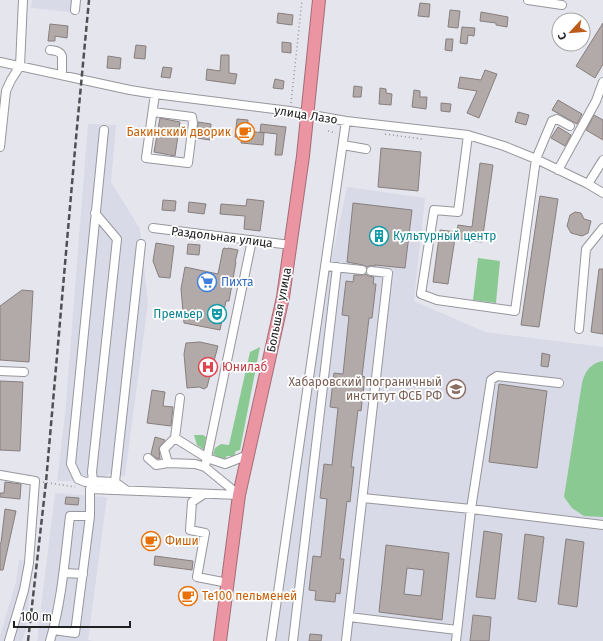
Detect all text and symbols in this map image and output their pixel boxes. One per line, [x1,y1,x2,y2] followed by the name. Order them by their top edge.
[551,12,591,52] north arrow
[555,30,570,42] text: С
[273,103,339,127] street label: улица Лазо
[234,121,256,143] cafe icon: Бакинский дворик
[126,125,232,139] place label: Бакинский дворик
[170,224,274,250] street label: Раздольная улица
[368,225,390,247] building icon: Культурный центр
[393,229,496,243] place label: Культурный центр
[264,266,294,354] street label: Большая улица
[196,271,218,293] supermarket icon: Пихта
[221,275,254,289] place label: Пихта
[206,303,228,325] theatre icon: Премьер
[153,307,203,321] place label: Премьер
[197,356,219,378] hospital icon: Юнилаб
[222,360,268,374] place label: Юнилаб
[288,375,442,403] place label: Хабаровский пограничный институт ФСБ РФ
[445,378,467,400] school or university icon: Хабаровский пограничный институт ФСБ РФ
[140,530,162,552] cafe icon: Фиши
[165,534,199,548] place label: Фиши
[177,585,199,607] cafe icon: Те100 пельменей
[202,589,297,603] place label: Те100 пельменей
[14,603,130,629] scale bar
[20,610,52,624] text: 100 m

